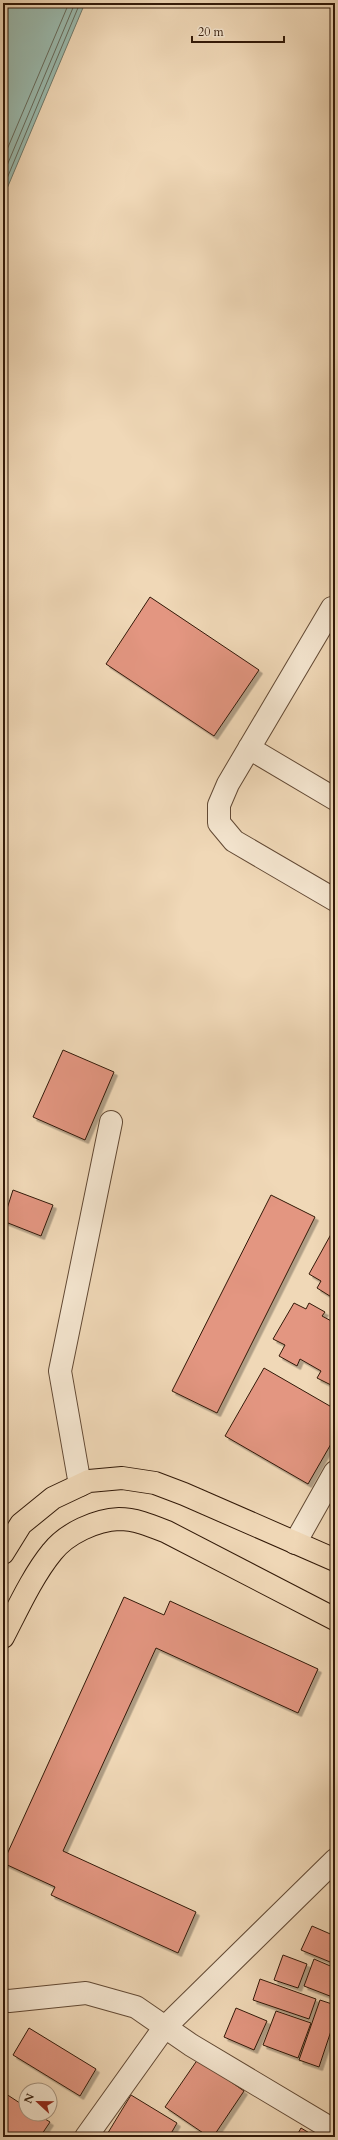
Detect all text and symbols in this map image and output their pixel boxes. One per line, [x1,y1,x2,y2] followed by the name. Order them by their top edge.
[192,18,284,44] scale bar
[198,24,225,40] text: 20 m
[18,2082,58,2122] north arrow
[20,2091,38,2106] text: N

